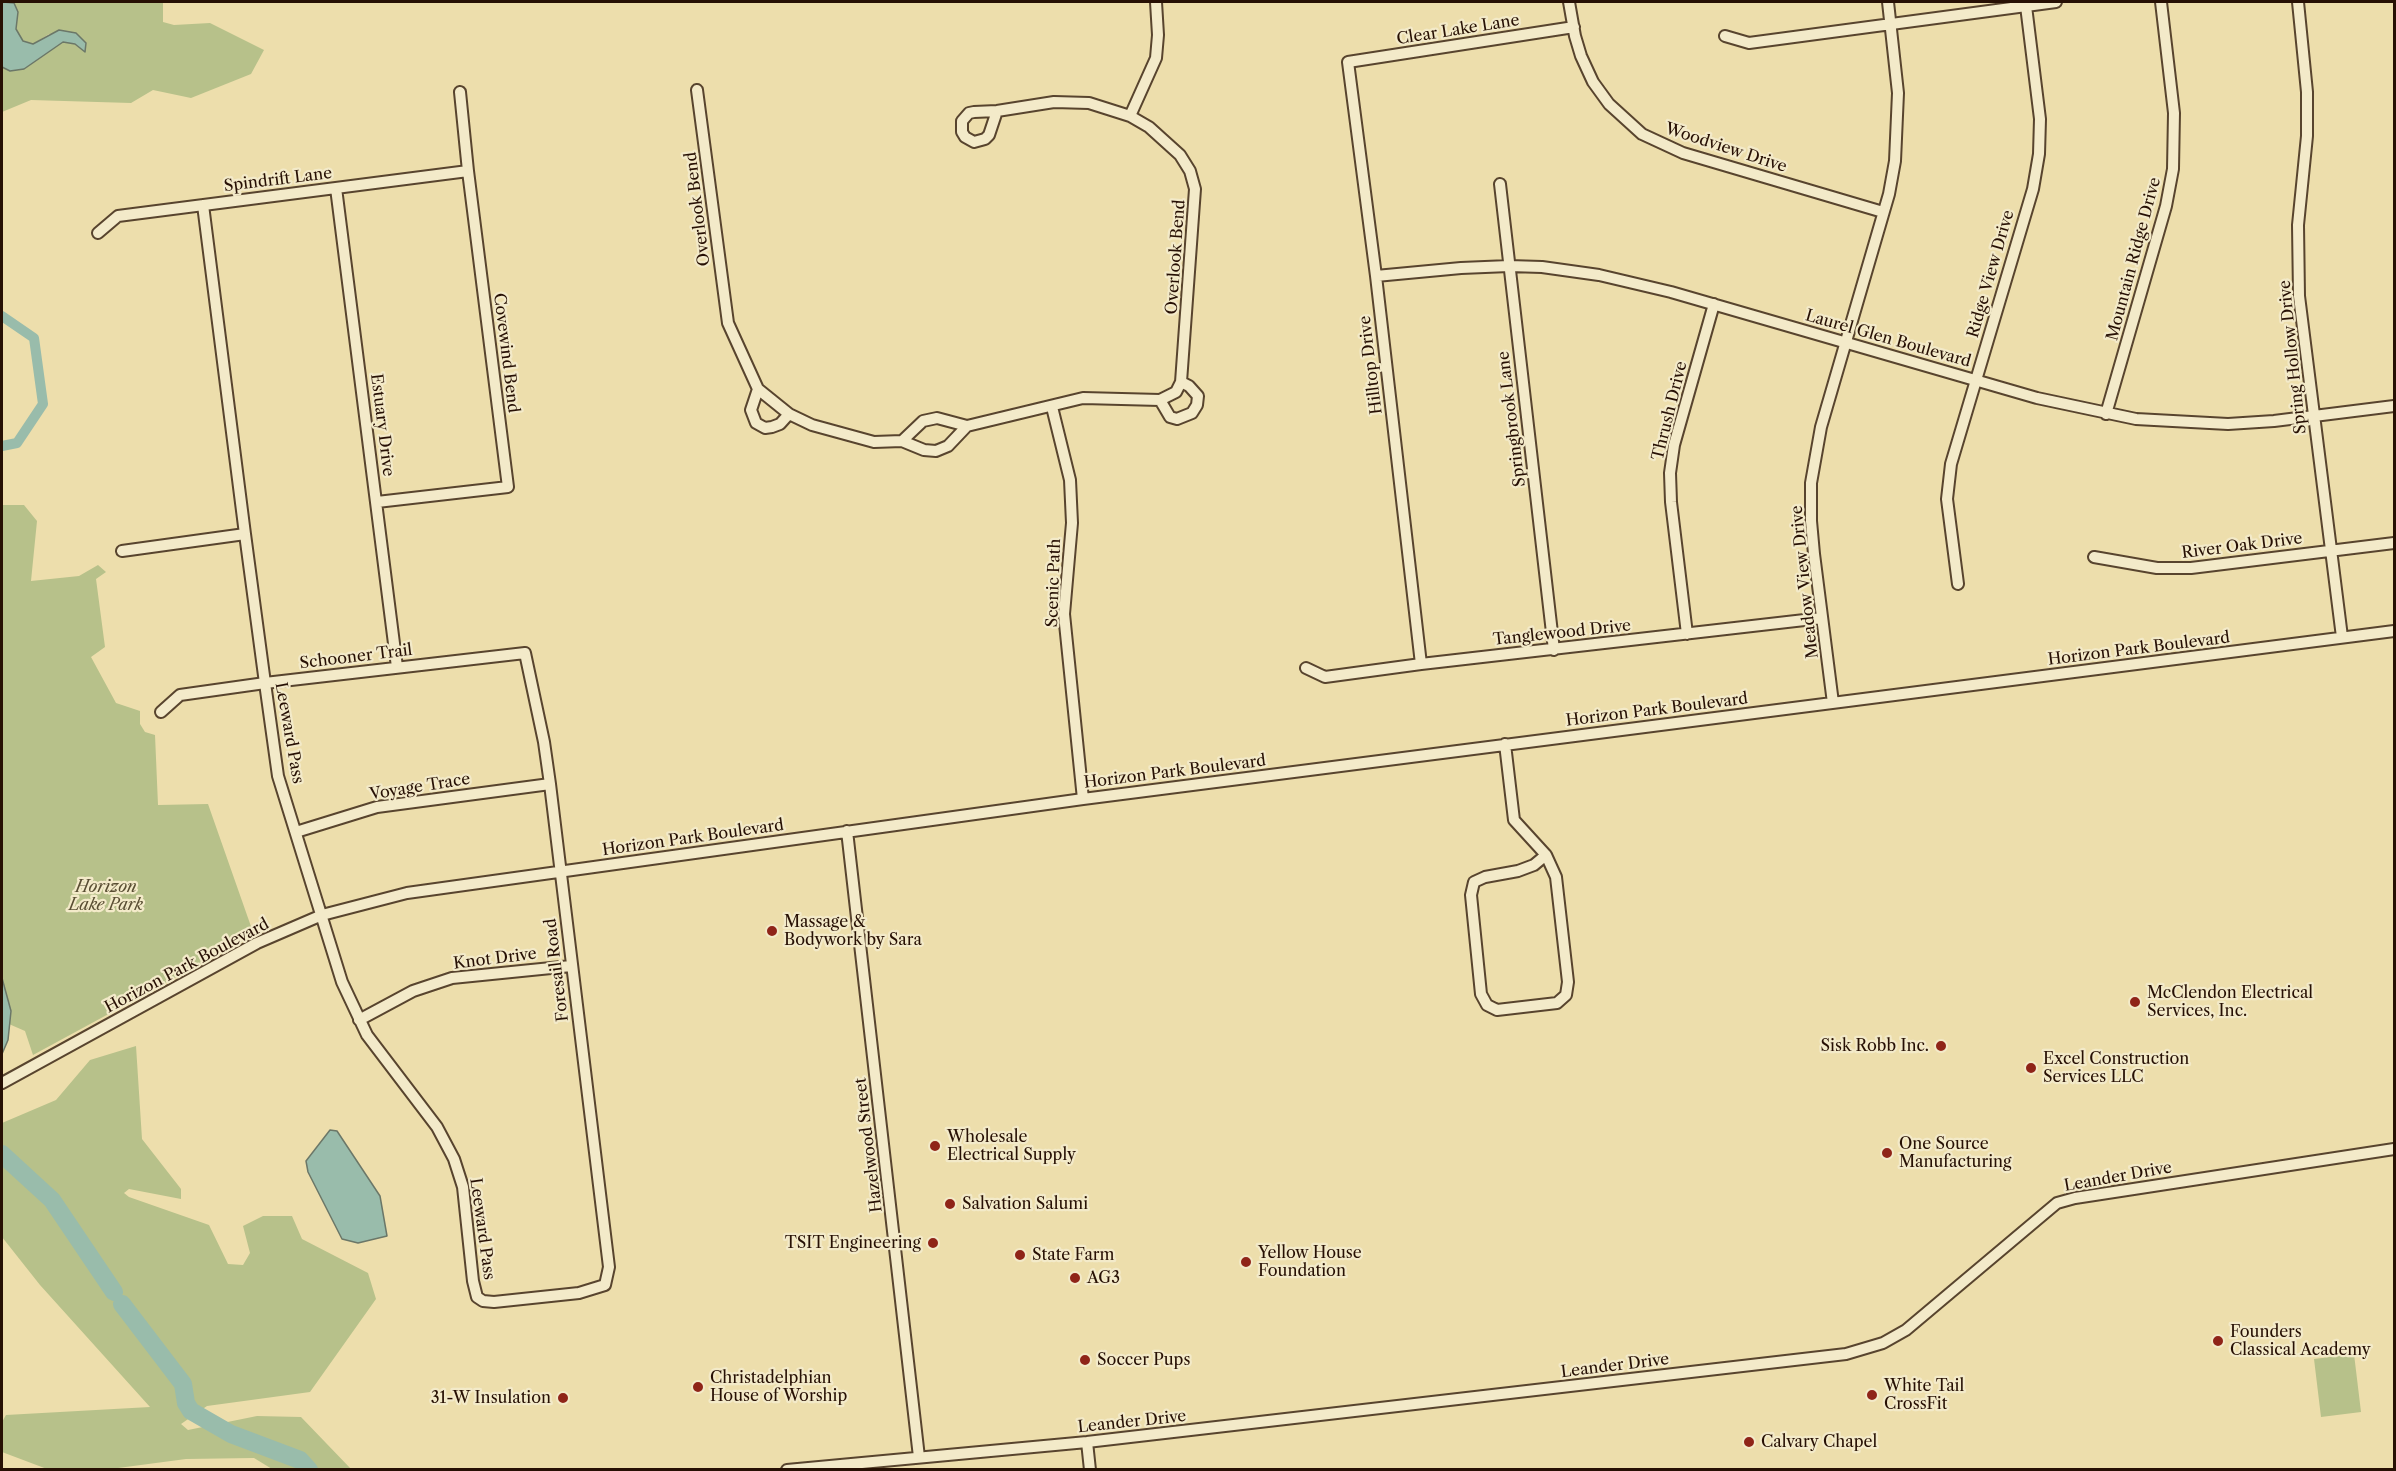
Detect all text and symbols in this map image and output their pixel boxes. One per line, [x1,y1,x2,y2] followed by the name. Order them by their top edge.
[1395,11,1521,49] street label: Clear Lake Lane
[1663,119,1789,177] street label: Woodview Drive
[681,151,715,267] street label: Overlook Bend
[223,164,333,196] street label: Spindrift Lane
[2103,175,2165,343] street label: Mountain Ridge Drive
[1162,199,1190,315] street label: Overlook Bend
[1964,208,2018,340] street label: Ridge View Drive
[2275,279,2311,435] street label: Spring Hollow Drive
[489,292,523,414] street label: Covewind Bend
[1803,306,1973,372] street label: Laurel Glen Boulevard
[1355,315,1387,415] street label: Hilltop Drive
[1494,350,1530,488] street label: Springbrook Lane
[1648,359,1692,463] street label: Thrush Drive
[366,373,398,477] street label: Estuary Drive
[1787,504,1823,660] street label: Meadow View Drive
[2181,529,2303,563] street label: River Oak Drive
[1043,538,1065,628] street label: Scenic Path
[1492,616,1632,650] street label: Tanglewood Drive
[2047,628,2231,670] street label: Horizon Park Boulevard
[299,641,413,673] street label: Schooner Trail
[271,681,307,785] street label: Leeward Pass
[1565,689,1749,731] street label: Horizon Park Boulevard
[1083,751,1267,793] street label: Horizon Park Boulevard
[368,770,472,804] street label: Voyage Trace
[601,816,785,860] street label: Horizon Park Boulevard
[69,877,143,915] park label: Horizon Lake Park
[784,912,922,950] place label: Massage & Bodywork by Sara
[102,915,272,1017] street label: Horizon Park Boulevard
[541,917,573,1023] street label: Foresail Road
[765,924,779,938] marker: Massage & Bodywork by Sara
[452,944,538,974] street label: Knot Drive
[2147,983,2313,1021] place label: McClendon Electrical Services, Inc.
[2128,995,2142,1009] marker: McClendon Electrical Services, Inc.
[1820,1036,1929,1056] place label: Sisk Robb Inc.
[1934,1039,1948,1053] marker: Sisk Robb Inc.
[2043,1049,2189,1087] place label: Excel Construction Services LLC
[2024,1061,2038,1075] marker: Excel Construction Services LLC
[851,1077,887,1213] street label: Hazelwood Street
[947,1127,1076,1165] place label: Wholesale Electrical Supply
[1899,1134,2011,1172] place label: One Source Manufacturing
[928,1139,942,1153] marker: Wholesale Electrical Supply
[1880,1146,1894,1160] marker: One Source Manufacturing
[2063,1158,2173,1196] street label: Leander Drive
[465,1177,499,1281] street label: Leeward Pass
[962,1194,1088,1214] place label: Salvation Salumi
[943,1197,957,1211] marker: Salvation Salumi
[785,1233,921,1253] place label: TSIT Engineering
[926,1236,940,1250] marker: TSIT Engineering
[1258,1243,1362,1281] place label: Yellow House Foundation
[1032,1245,1114,1265] place label: State Farm
[1013,1248,1027,1262] marker: State Farm
[1239,1255,1253,1269] marker: Yellow House Foundation
[1087,1268,1120,1288] place label: AG3
[1068,1271,1082,1285] marker: AG3
[2230,1322,2371,1360] place label: Founders Classical Academy
[2211,1334,2225,1348] marker: Founders Classical Academy
[1097,1350,1190,1370] place label: Soccer Pups
[1560,1350,1670,1382] street label: Leander Drive
[1078,1353,1092,1367] marker: Soccer Pups
[710,1368,847,1406] place label: Christadelphian House of Worship
[1884,1376,1964,1414] place label: White Tail CrossFit
[691,1380,705,1394] marker: Christadelphian House of Worship
[431,1388,551,1408] place label: 31-W Insulation
[1865,1388,1879,1402] marker: White Tail CrossFit
[556,1391,570,1405] marker: 31-W Insulation
[1077,1407,1187,1437] street label: Leander Drive
[1761,1432,1877,1452] place label: Calvary Chapel
[1742,1435,1756,1449] marker: Calvary Chapel

